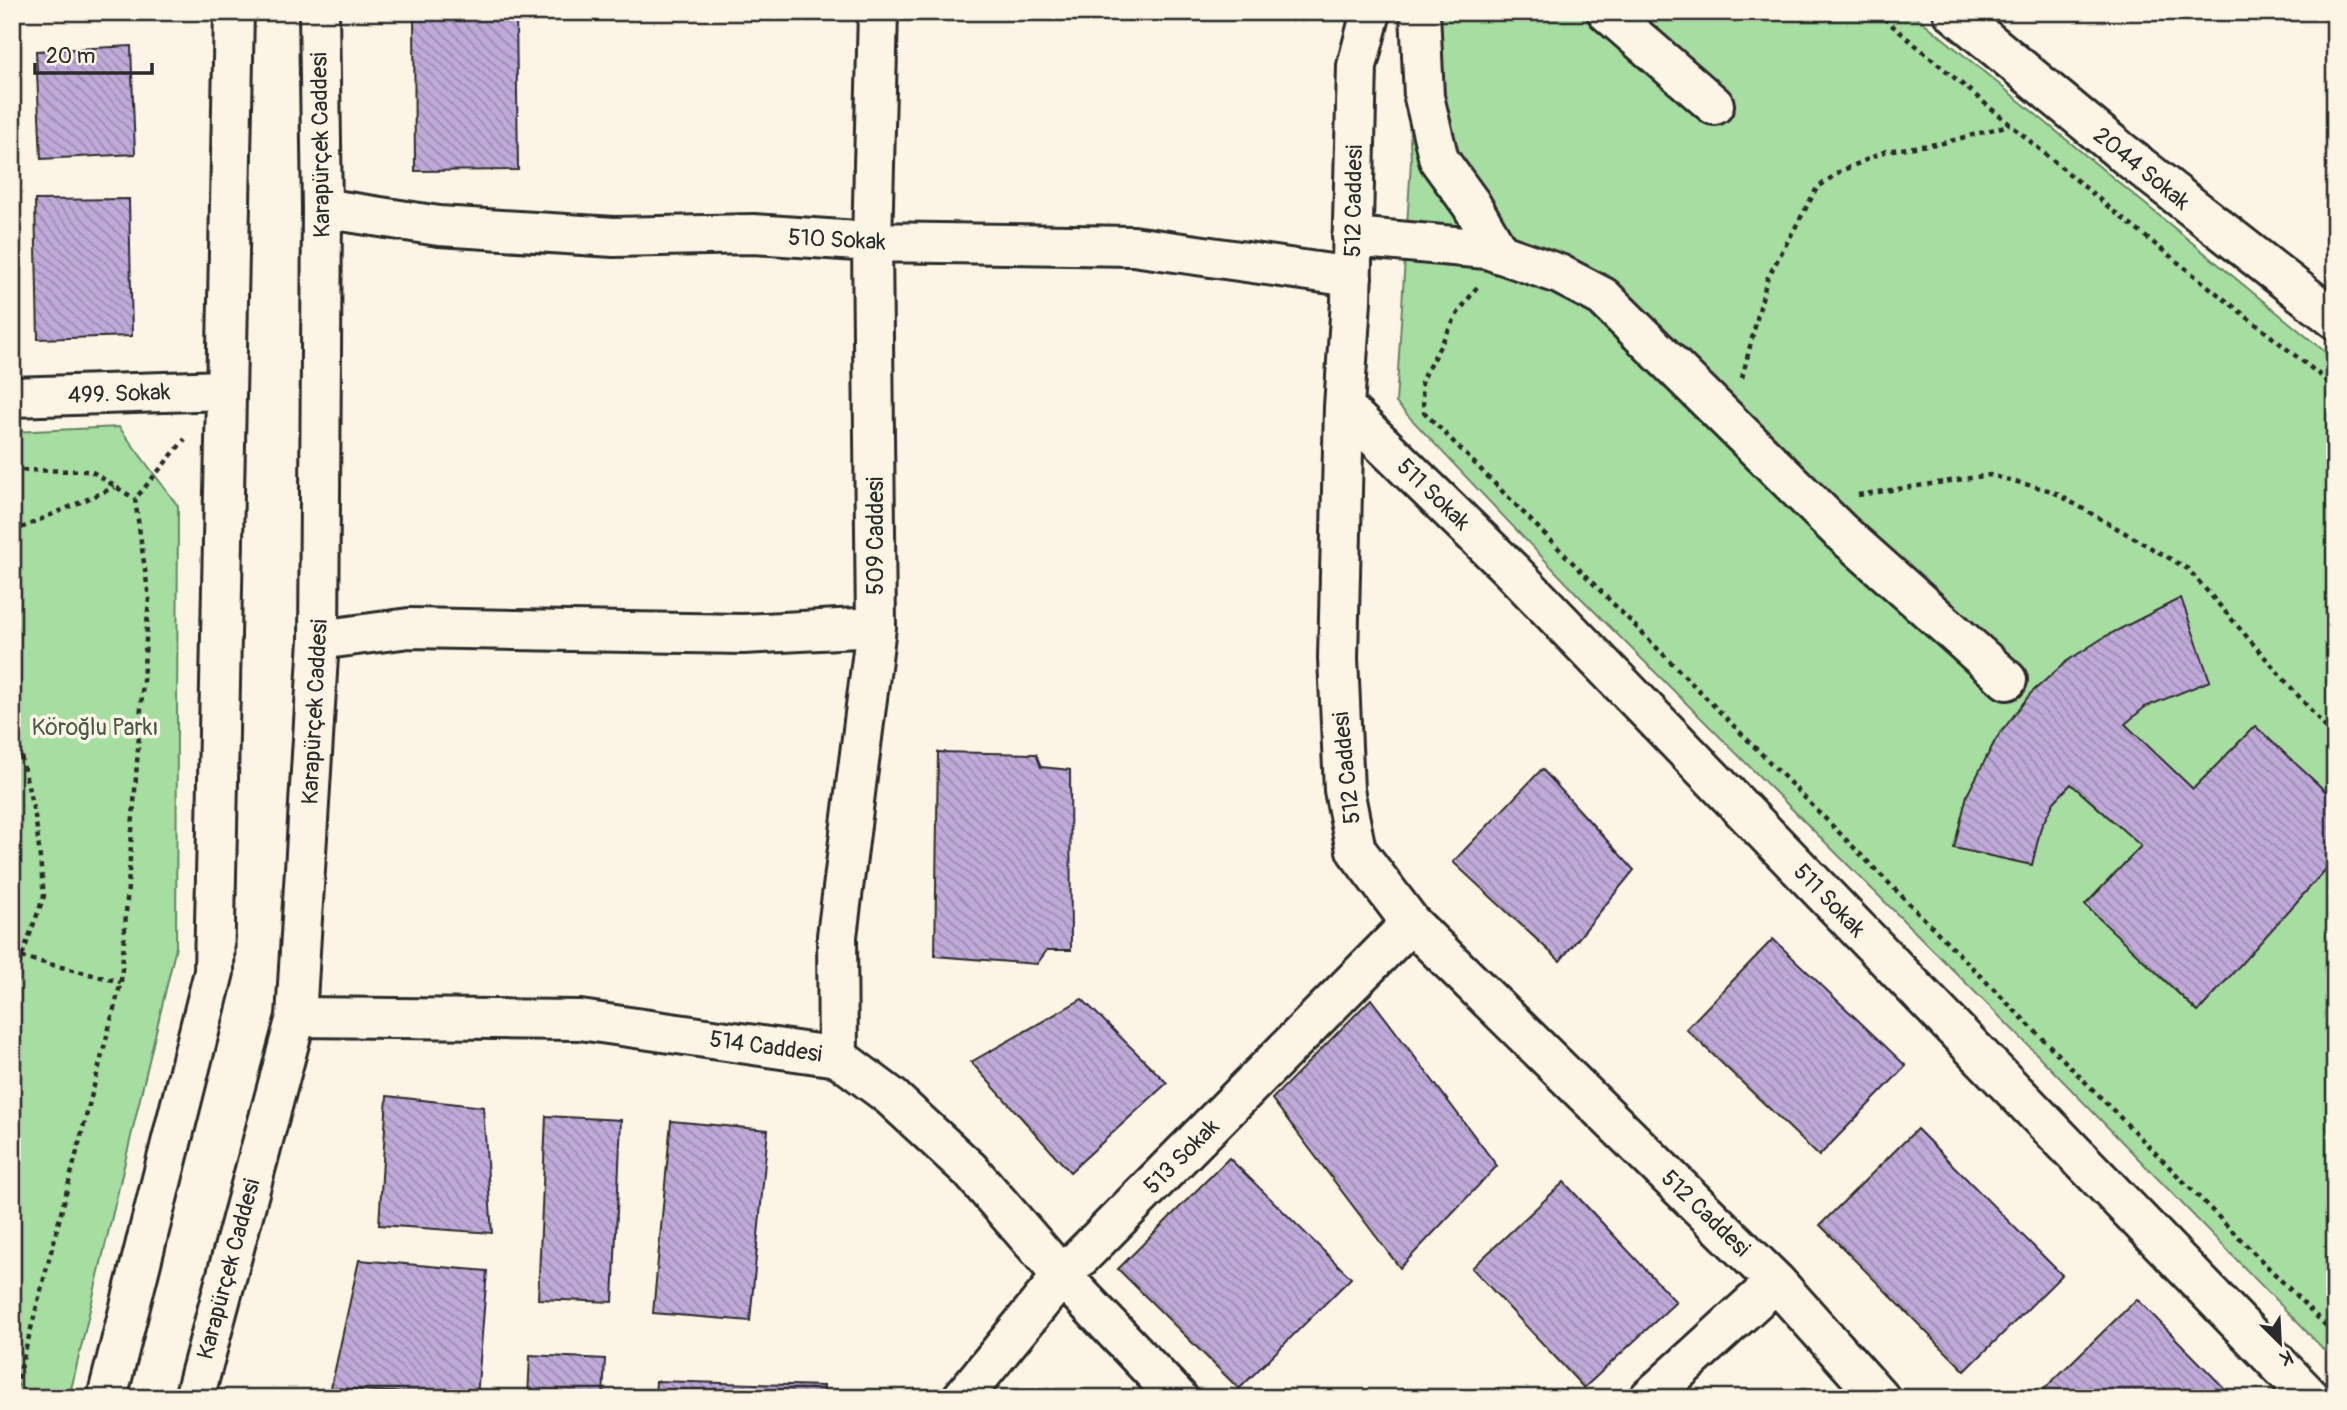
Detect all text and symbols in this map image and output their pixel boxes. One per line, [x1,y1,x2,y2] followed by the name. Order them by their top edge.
[35,32,152,76] scale bar
[46,43,95,70] text: 20 m
[304,52,337,238] street label: Karapürçek Caddesi
[2088,121,2196,216] street label: 2044 Sokak
[1338,144,1369,258] street label: 512 Caddesi
[787,222,887,257] street label: 510 Sokak
[67,377,171,410] street label: 499. Sokak
[1391,452,1477,537] street label: 511 Sokak
[861,477,890,595] street label: 509 Caddesi
[295,619,334,805] street label: Karapürçek Caddesi
[1326,710,1367,825] street label: 512 Caddesi
[31,713,159,742] park label: Köroğlu Parkı
[1788,858,1872,943] street label: 511 Sokak
[708,1024,824,1069] street label: 514 Caddesi
[1138,1112,1225,1200] street label: 513 Sokak
[1655,1164,1756,1263] street label: 512 Caddesi
[190,1176,267,1363] street label: Karapürçek Caddesi
[2246,1308,2316,1378] north arrow
[2276,1344,2297,1371] text: K

